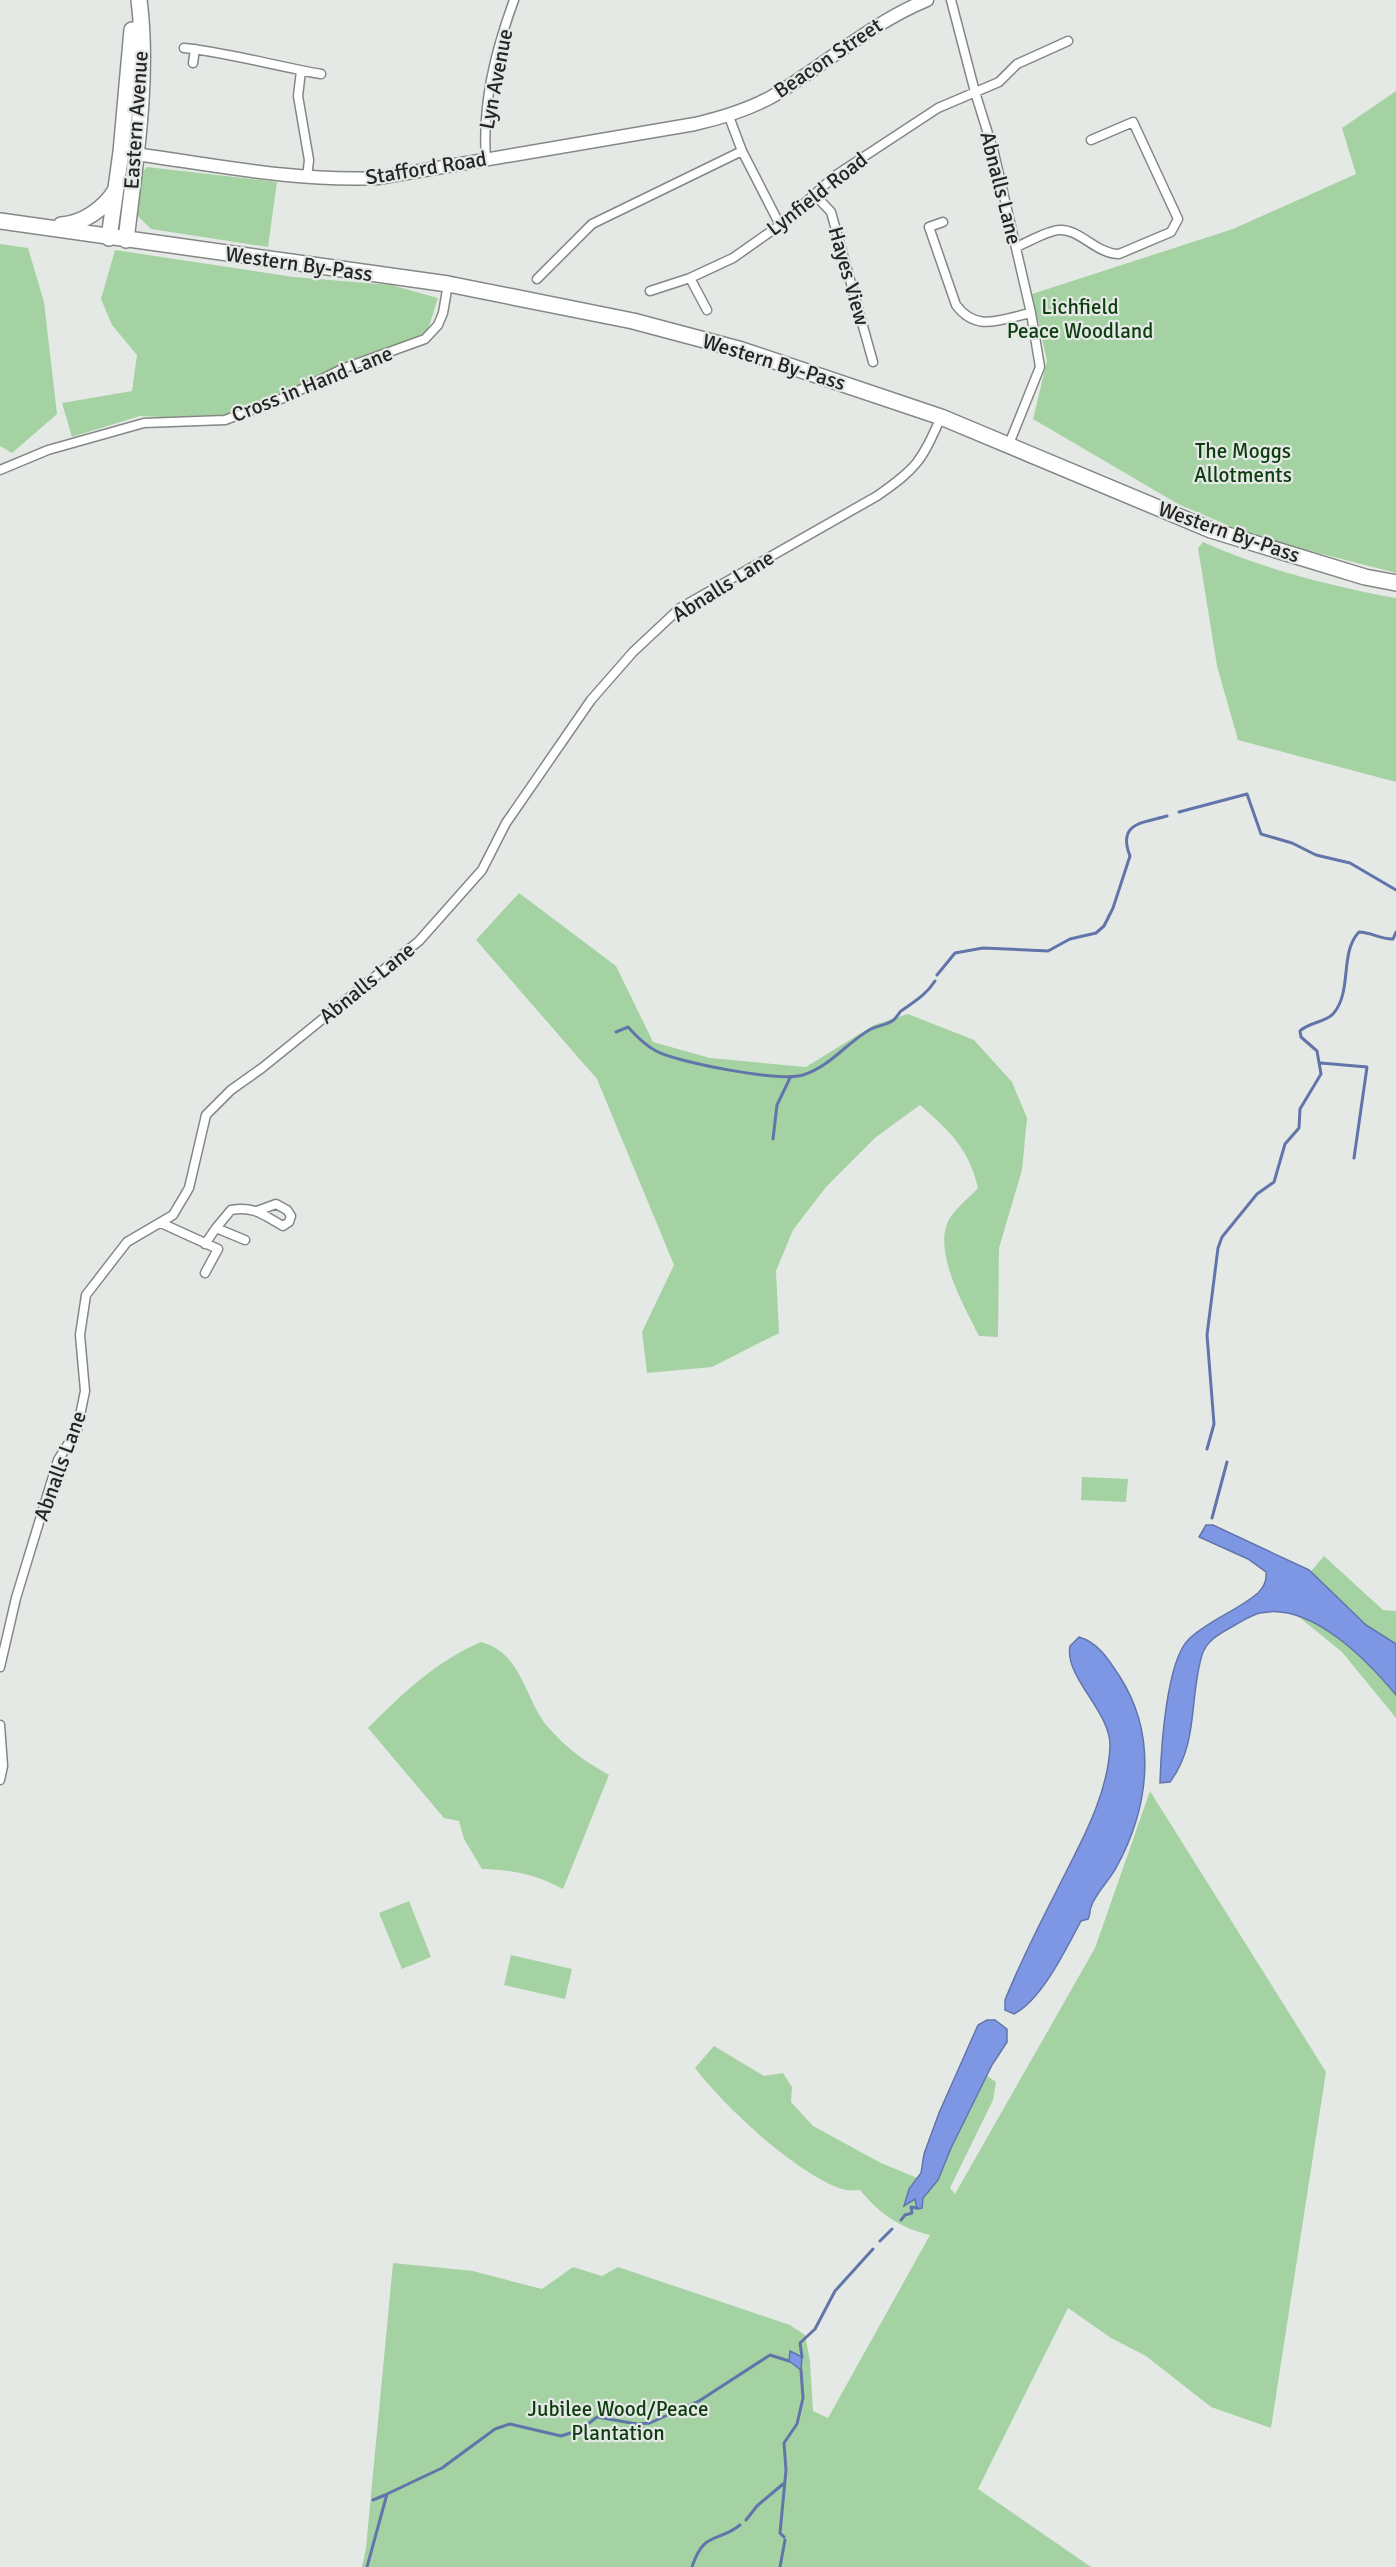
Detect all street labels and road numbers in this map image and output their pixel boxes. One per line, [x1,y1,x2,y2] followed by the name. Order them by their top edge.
[769,12,887,104] street label: Beacon Street
[474,27,518,131] street label: Lyn Avenue
[118,50,154,190] street label: Eastern Avenue
[974,129,1028,247] street label: Abnalls Lane
[364,146,488,190] street label: Stafford Road
[761,147,873,241] street label: Lynfield Road
[822,224,876,328] street label: Hayes View
[224,241,374,287] street label: Western By-Pass
[699,328,849,396] street label: Western By-Pass
[228,340,396,428] street label: Cross in Hand Lane
[1155,496,1303,568] street label: Western By-Pass
[667,544,779,628] street label: Abnalls Lane
[314,937,420,1029] street label: Abnalls Lane
[28,1407,92,1525] street label: Abnalls Lane

